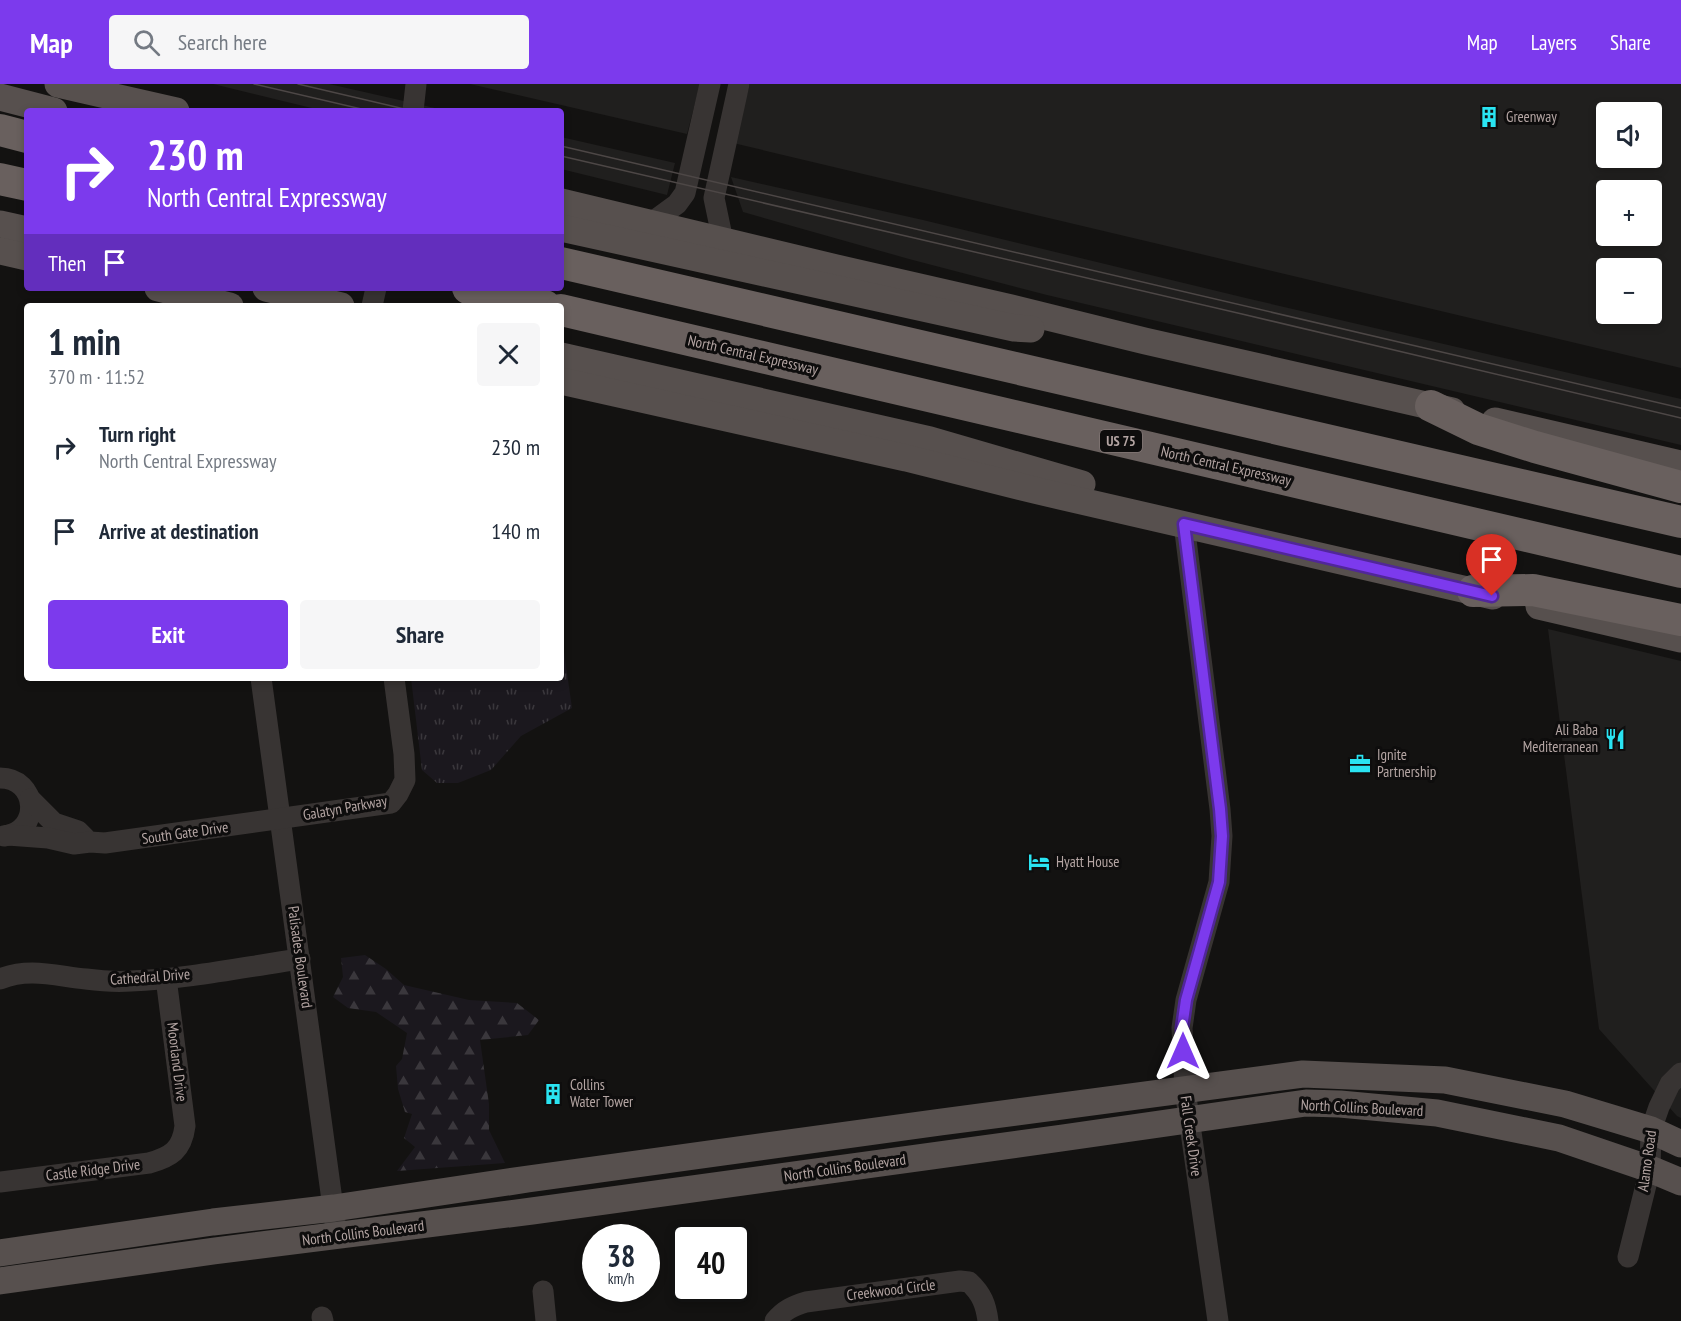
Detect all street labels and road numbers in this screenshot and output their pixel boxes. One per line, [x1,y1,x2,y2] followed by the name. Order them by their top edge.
[686,330,820,379] street label: North Central Expressway
[1100,430,1142,452] road number: US 75
[1159,441,1293,490] street label: North Central Expressway
[301,791,389,824] street label: Galatyn Parkway
[140,817,229,848] street label: South Gate Drive
[284,905,317,1009] street label: Palisades Boulevard
[109,964,191,989] street label: Cathedral Drive
[163,1021,192,1103] street label: Moorland Drive
[1176,1094,1207,1178] street label: Fall Creek Drive
[1300,1095,1424,1120] street label: North Collins Boulevard
[1633,1129,1660,1193] street label: Alamo Road
[783,1150,907,1185] street label: North Collins Boulevard
[45,1154,141,1185] street label: Castle Ridge Drive
[301,1216,425,1249] street label: North Collins Boulevard
[845,1275,937,1304] street label: Creekwood Circle

